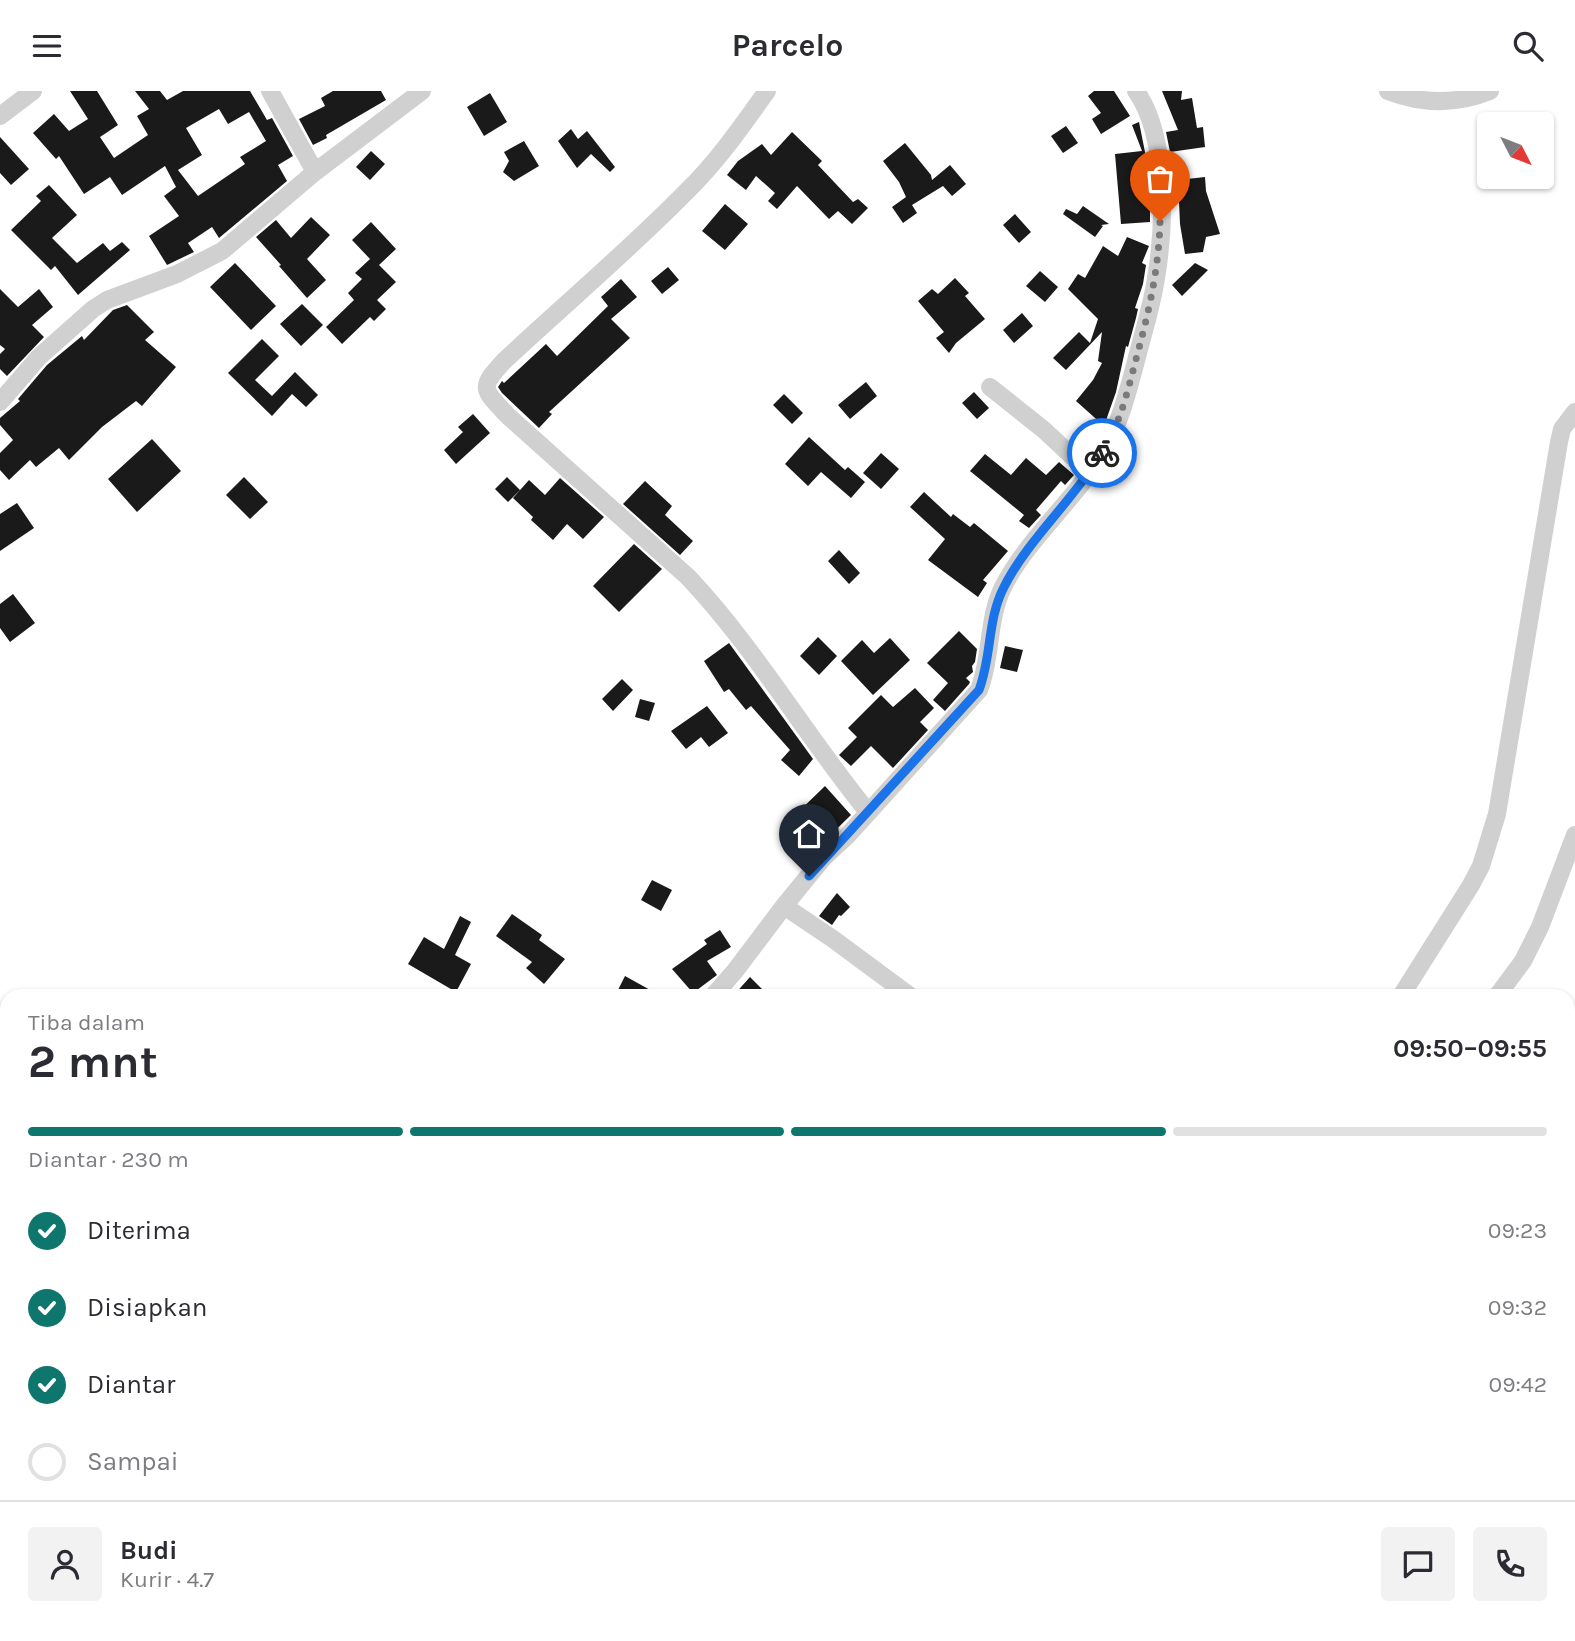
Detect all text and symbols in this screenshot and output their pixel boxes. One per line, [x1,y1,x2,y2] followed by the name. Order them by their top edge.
[28,27,66,65] icon: menu
[732,27,843,64] text: Parcelo
[1509,27,1547,65] icon: search
[1477,112,1554,189] north arrow
[1477,112,1554,189] map controls
[1130,149,1190,221] pin
[1141,160,1179,198] icon: bag
[1067,418,1137,488] courier
[1083,434,1121,472] icon: bike
[779,804,839,876] pin
[790,815,828,853] icon: home
[28,1009,145,1036] text: Tiba dalam
[1393,1033,1547,1064] text: 09:50–09:55
[28,1035,158,1089] text: 2 mnt
[28,1146,189,1173] text: Diantar · 230 m
[28,1212,66,1250] icon: check
[87,1215,191,1246] text: Diterima
[1488,1217,1547,1244] text: 09:23
[28,1289,66,1327] icon: check
[87,1292,207,1323] text: Disiapkan
[1488,1294,1547,1321] text: 09:32
[28,1366,66,1404] icon: check
[87,1369,175,1400] text: Diantar
[1489,1371,1547,1398] text: 09:42
[87,1446,179,1477] text: Sampai
[28,1527,102,1601] button: person
[1381,1527,1455,1601] button: chat
[1473,1527,1547,1601] button: phone
[120,1535,178,1566] text: Budi
[120,1566,214,1593] text: Kurir · 4.7

